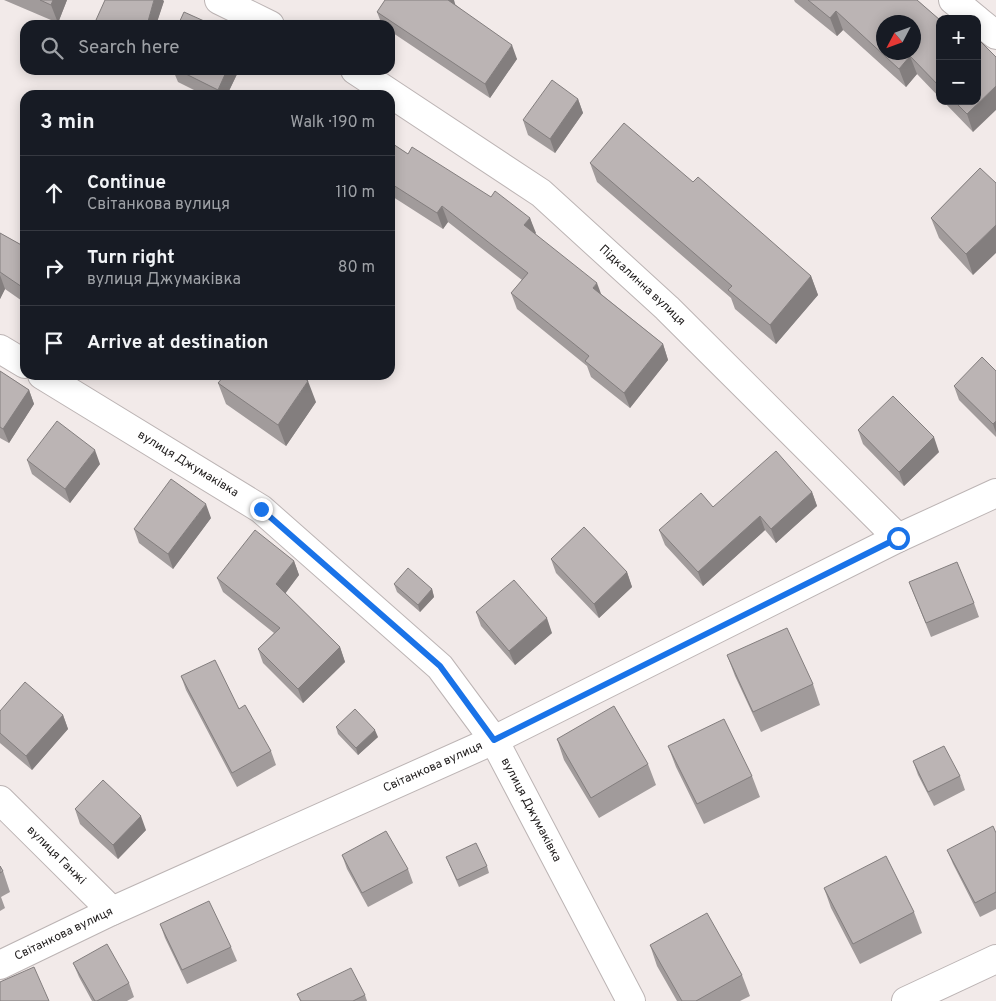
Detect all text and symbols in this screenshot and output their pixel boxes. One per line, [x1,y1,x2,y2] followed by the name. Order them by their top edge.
[876,15,921,60] north arrow
[936,15,981,105] map controls
[936,15,981,60] button: +
[20,20,395,75] search box
[38,34,66,62] icon: search
[78,36,180,60] text: Search here
[936,60,981,105] button: −
[40,109,95,136] text: 3 min
[290,113,375,133] text: Walk · 190 m
[87,171,166,195] text: Continue
[40,179,68,207] icon: ahead
[335,183,375,203] text: 110 m
[87,195,230,215] text: Світанкова вулиця
[595,242,689,330] street label: Підкалинна вулиця
[87,246,175,270] text: Turn right
[40,254,68,282] icon: right
[338,258,375,278] text: 80 m
[87,270,241,290] text: вулиця Джумаківка
[40,329,68,357] icon: arrive
[87,331,268,355] text: Arrive at destination
[134,427,241,501] street label: вулиця Джумаківка
[250,498,273,521] route end
[887,527,910,550] route start
[381,738,485,797] street label: Світанкова вулиця
[497,755,565,865] street label: вулиця Джумаківка
[23,823,89,888] street label: вулиця Ганжі
[12,904,116,965] street label: Світанкова вулиця

